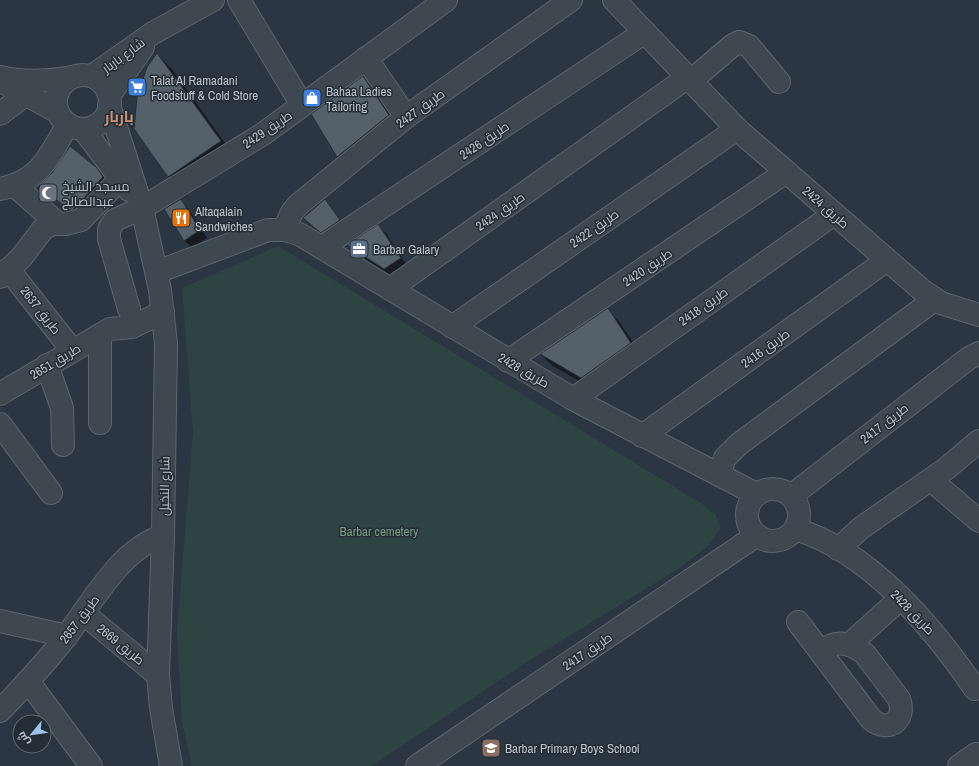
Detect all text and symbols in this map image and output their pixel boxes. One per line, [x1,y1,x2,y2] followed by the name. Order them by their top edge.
[97,34,148,77] street label: شارع باربار
[151,72,258,104] place label: Talat Al Ramadani Foodstuff & Cold Store
[126,76,148,98] supermarket icon: Talat Al Ramadani Foodstuff & Cold Store
[326,83,392,115] place label: Bahaa Ladies Tailoring
[392,85,448,132] street label: طريق 2427
[301,87,323,109] shop icon: Bahaa Ladies Tailoring
[103,106,134,127] district label: باربار
[239,107,295,152] street label: طريق 2429
[456,118,512,163] street label: طريق 2426
[62,178,130,210] place label: مسجد الشيخ عبدالصالح
[37,182,59,204] mosque icon: مسجد الشيخ عبدالصالح
[799,182,853,232] street label: طريق 2424
[472,188,528,235] street label: طريق 2424
[194,203,253,235] place label: Altaqalain Sandwiches
[566,205,622,252] street label: طريق 2422
[170,207,192,229] restaurant icon: Altaqalain Sandwiches
[348,238,370,260] office icon: Barbar Galary
[373,241,440,258] place label: Barbar Galary
[619,245,675,290] street label: طريق 2420
[17,283,65,338] street label: طريق 2637
[675,283,731,330] street label: طريق 2418
[737,325,793,372] street label: طريق 2416
[27,340,84,383] street label: طريق 2651
[495,349,552,392] street label: طريق 2428
[857,399,912,447] street label: طريق 2417
[155,456,174,516] street label: شارع النخيل
[340,523,419,540] park label: Barbar cemetery
[887,586,938,639] street label: طريق 2428
[56,592,103,647] street label: طريق 2657
[93,620,148,669] street label: طريق 2669
[559,629,615,674] street label: طريق 2417
[12,714,52,754] north arrow
[14,729,33,748] text: ش
[480,737,502,759] school or university icon: Barbar Primary Boys School
[505,740,640,757] place label: Barbar Primary Boys School

